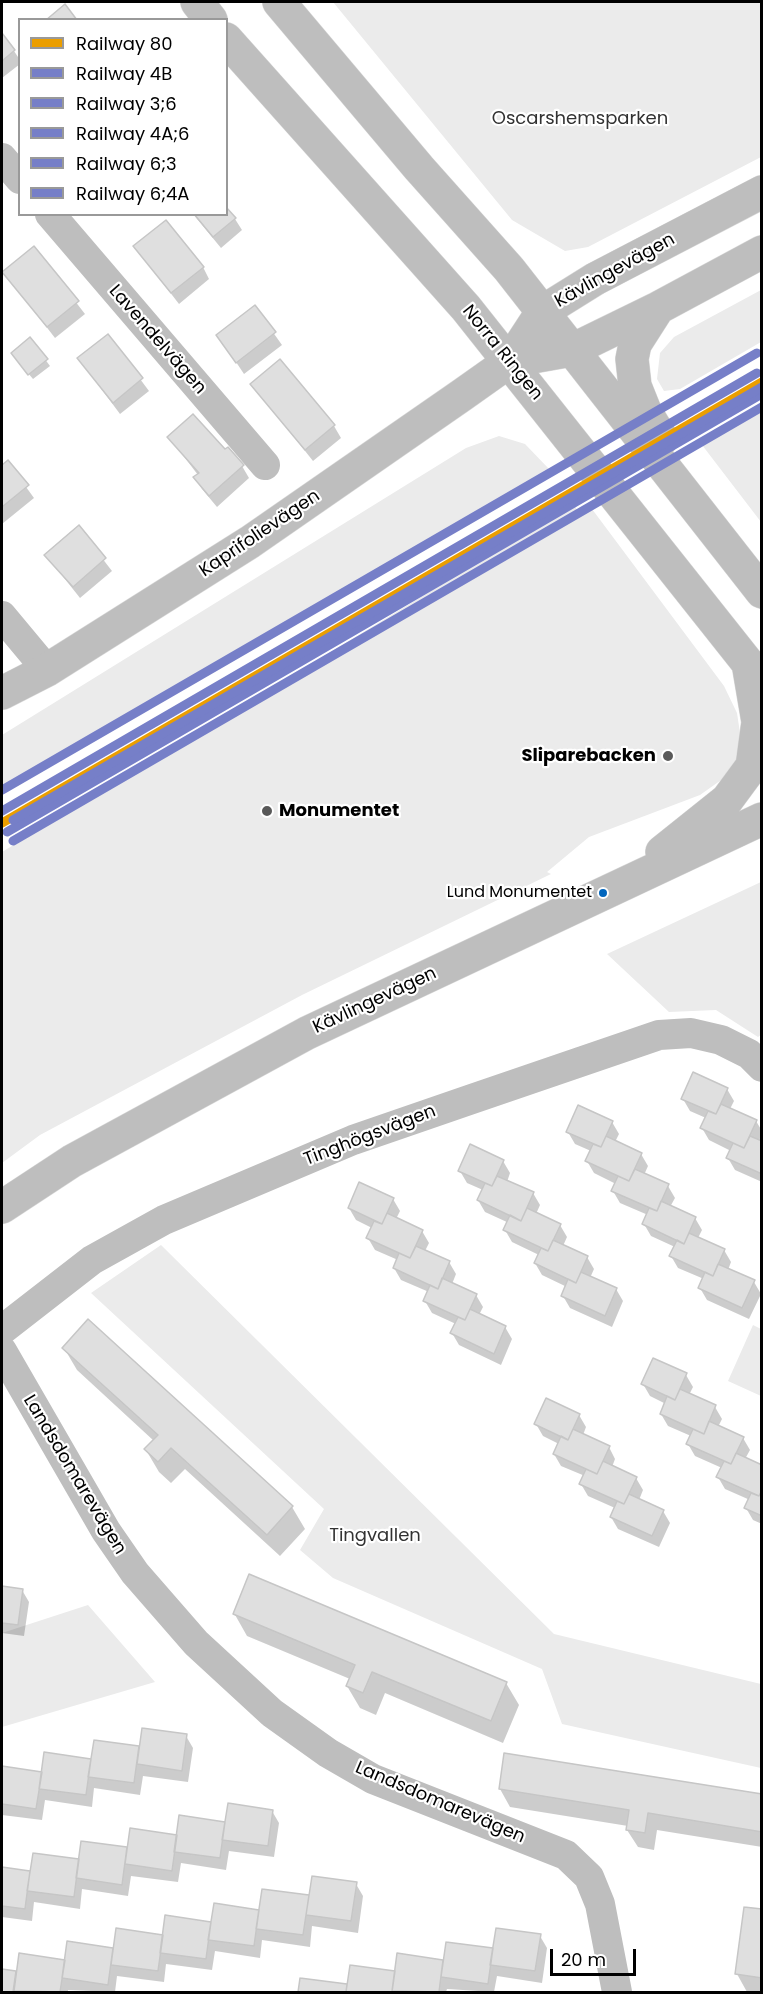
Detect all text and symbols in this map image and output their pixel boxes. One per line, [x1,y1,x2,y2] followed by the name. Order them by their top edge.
[18,18,228,216] legend
[76,31,173,56] text: Railway 80
[76,61,172,86] text: Railway 4B
[76,91,177,116] text: Railway 3;6
[492,108,668,130] park label: Oscarshemsparken
[76,121,189,146] text: Railway 4A;6
[76,151,177,176] text: Railway 6;3
[76,181,189,206] text: Railway 6;4A
[551,229,679,313] street label: Kävlingevägen
[104,281,210,399] street label: Lavendelvägen
[457,301,547,405] street label: Norra Ringen
[196,486,324,582] street label: Kaprifolievägen
[521,745,656,767] place label: Sliparebacken
[661,749,675,763] marker: Sliparebacken
[279,800,399,822] place label: Monumentet
[260,804,274,818] marker: Monumentet
[447,883,592,903] place label: Lund Monumentet
[597,887,609,899] marker: Lund Monumentet
[310,963,440,1039] street label: Kävlingevägen
[301,1101,439,1171] street label: Tinghögsvägen
[18,1391,130,1559] street label: Landsdomarevägen
[329,1525,421,1547] park label: Tingvallen
[352,1757,528,1849] street label: Landsdomarevägen
[553,1937,638,1975] scale bar
[561,1947,606,1972] text: 20 m

